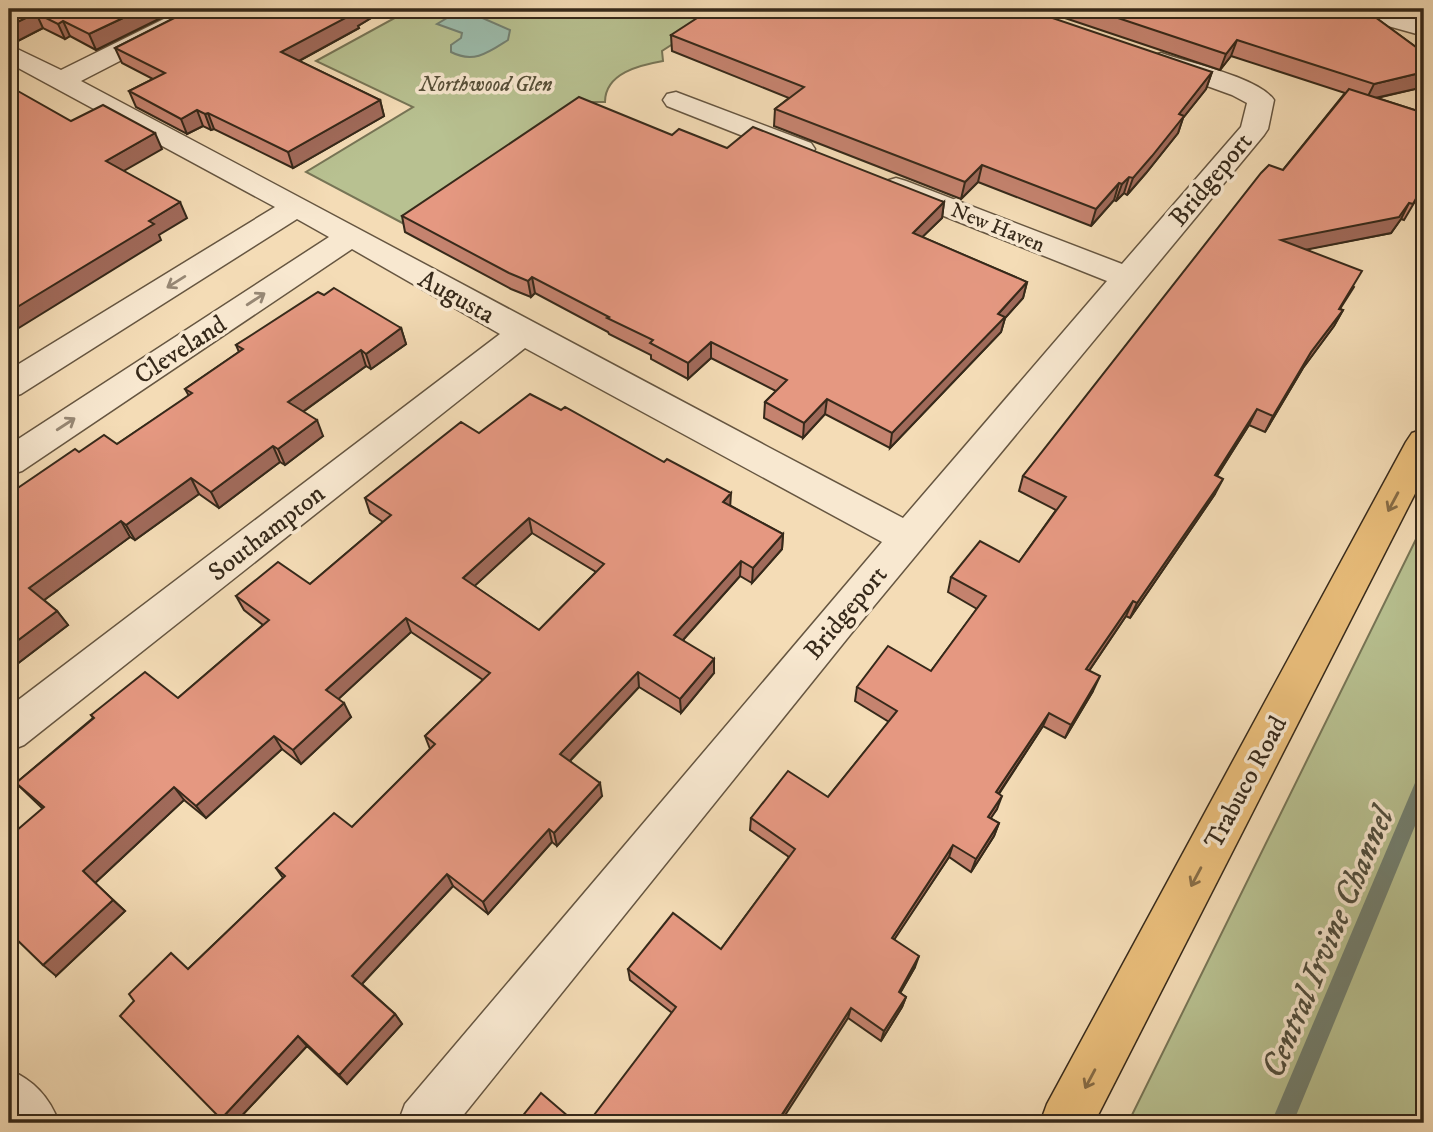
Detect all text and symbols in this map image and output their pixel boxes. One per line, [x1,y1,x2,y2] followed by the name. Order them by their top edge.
[419,72,553,98] park label: Northwood Glen
[1162,126,1260,234] street label: Bridgeport
[947,197,1048,258] street label: New Haven
[412,263,500,332] street label: Augusta
[167,275,186,290] one-way arrow
[245,291,265,305] one-way arrow
[129,308,233,392] street label: Cleveland
[55,417,75,431] one-way arrow
[202,477,332,589] street label: Southampton
[1385,491,1399,512] one-way arrow
[797,559,895,667] street label: Bridgeport
[1198,711,1295,855] street label: Trabuco Road
[1253,798,1405,1084] water label: Central Irvine Channel
[1188,866,1202,887] one-way arrow
[1083,1068,1097,1088] one-way arrow

